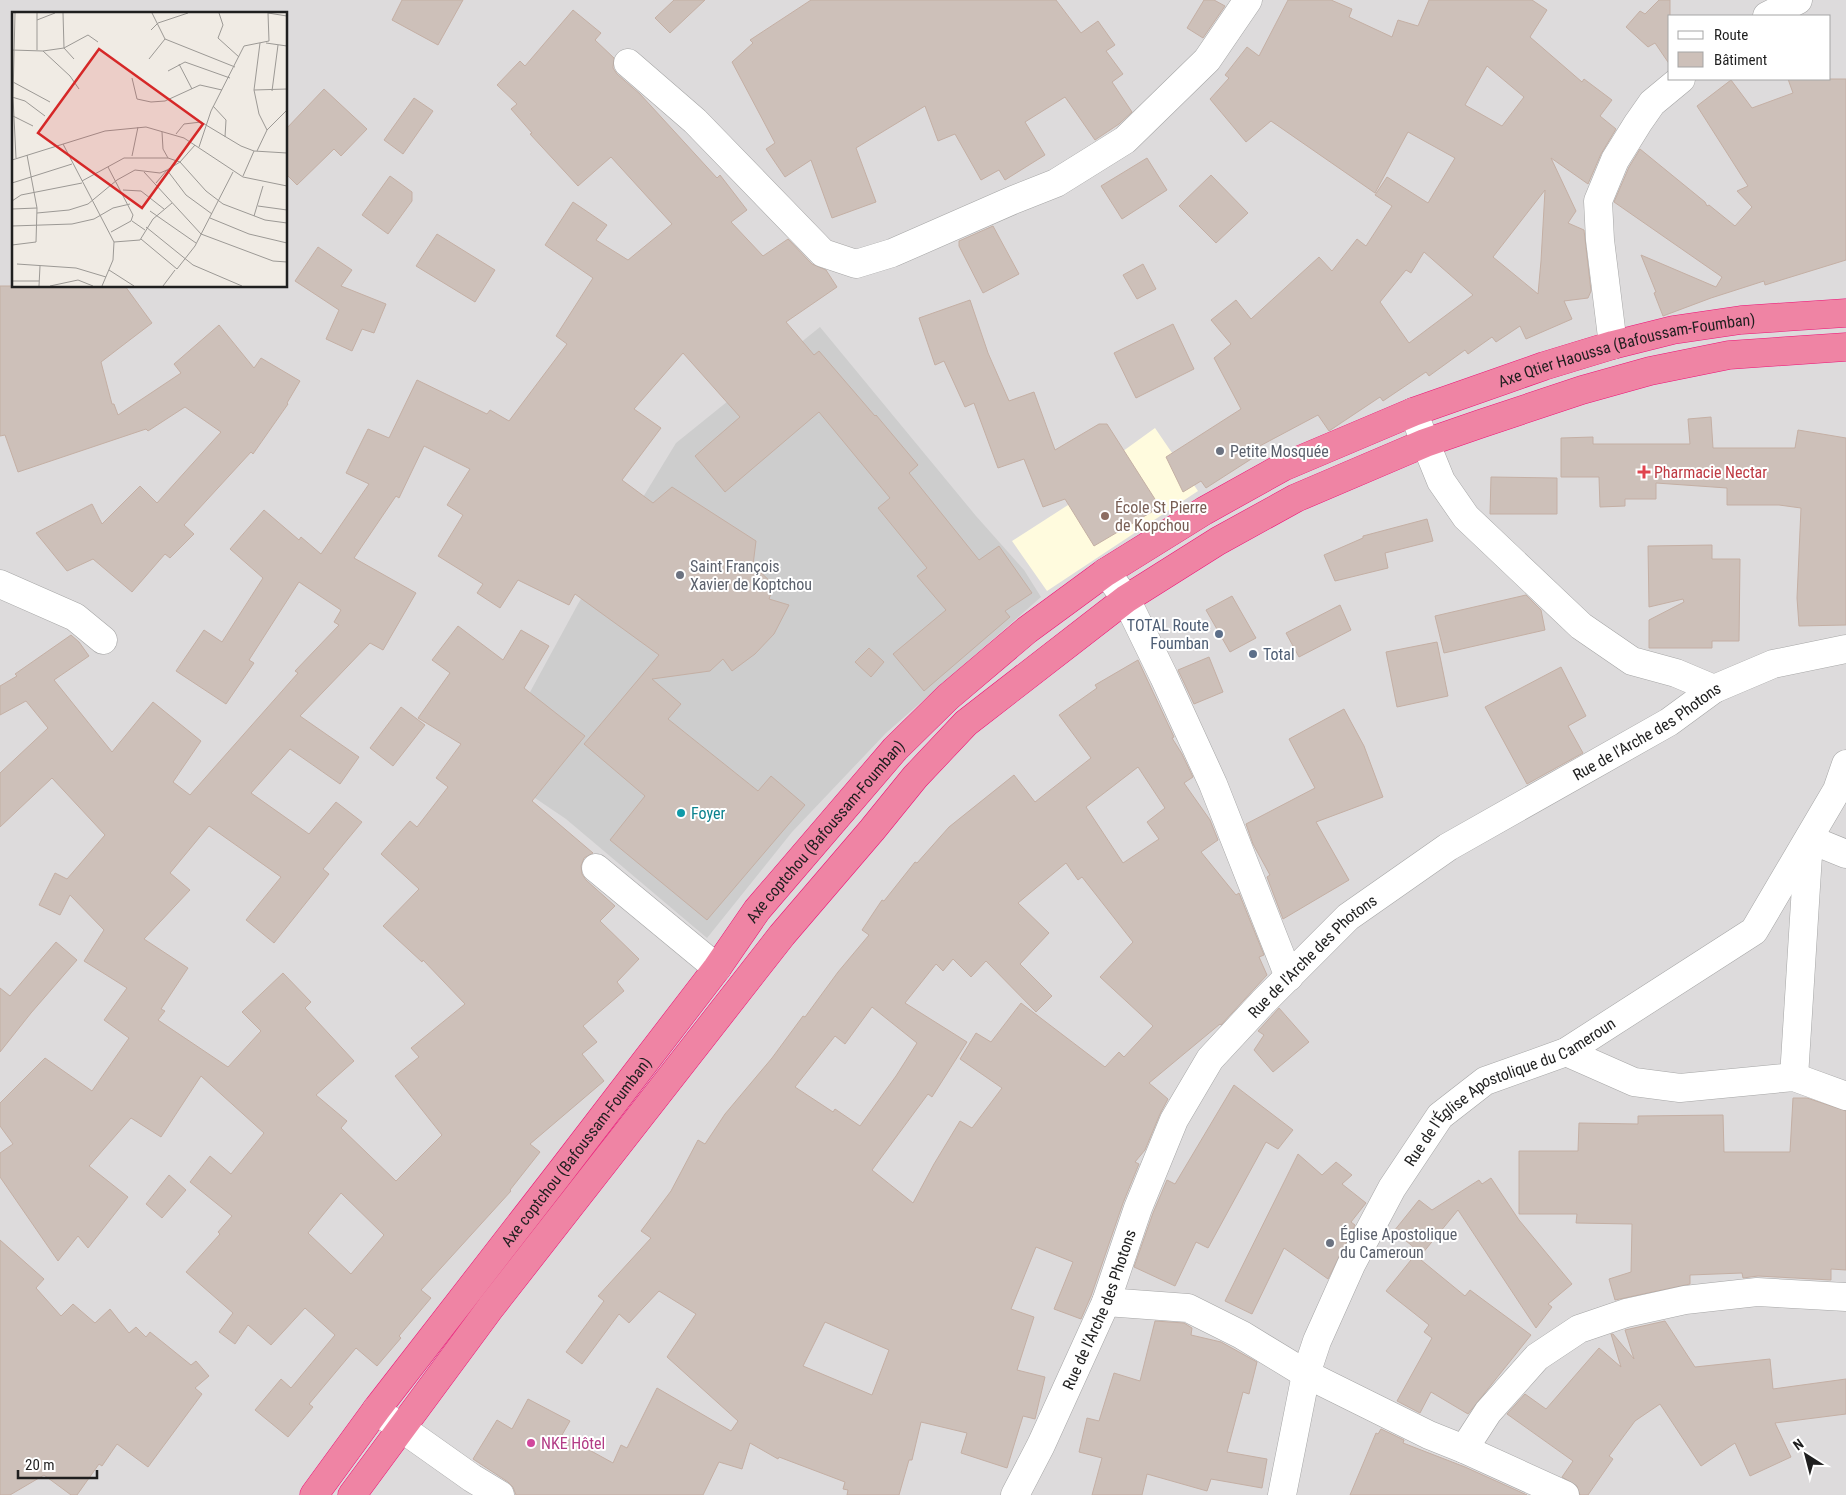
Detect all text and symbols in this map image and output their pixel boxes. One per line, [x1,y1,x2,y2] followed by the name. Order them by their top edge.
[12,12,288,288] inset map
[1668,15,1831,80] legend
[1714,26,1748,44] text: Route
[1714,51,1767,69] text: Bâtiment
[1495,310,1756,391] street label: Axe Qtier Haoussa (Bafoussam-Foumban)
[1230,442,1329,461] place label: Petite Mosquée
[1214,445,1226,457] marker: Petite Mosquée
[1654,463,1767,482] place label: Pharmacie Nectar
[1638,466,1650,478] marker: Pharmacie Nectar
[1115,498,1207,535] place label: École St Pierre de Kopchou
[1099,510,1111,522] marker: École St Pierre de Kopchou
[690,557,812,594] place label: Saint François Xavier de Koptchou
[674,569,686,581] marker: Saint François Xavier de Koptchou
[1127,616,1209,653] place label: TOTAL Route Foumban
[1213,628,1225,640] marker: TOTAL Route Foumban
[1263,645,1295,664] place label: Total
[1247,648,1259,660] marker: Total
[1569,678,1723,784] street label: Rue de l'Arche des Photons
[742,736,908,926] street label: Axe coptchou (Bafoussam-Foumban)
[691,804,726,823] place label: Foyer
[675,807,687,819] marker: Foyer
[1244,890,1380,1022] street label: Rue de l'Arche des Photons
[1400,1013,1619,1170] street label: Rue de l'Église Apostolique du Cameroun
[497,1053,655,1250] street label: Axe coptchou (Bafoussam-Foumban)
[1340,1225,1457,1262] place label: Église Apostolique du Cameroun
[1058,1227,1140,1392] street label: Rue de l'Arche des Photons
[1324,1237,1336,1249] marker: Église Apostolique du Cameroun
[1781,1430,1831,1480] north arrow
[541,1434,605,1453] place label: NKE Hôtel
[1790,1435,1807,1453] text: N
[525,1437,537,1449] marker: NKE Hôtel
[18,1448,96,1480] scale bar
[25,1456,55,1474] text: 20 m

